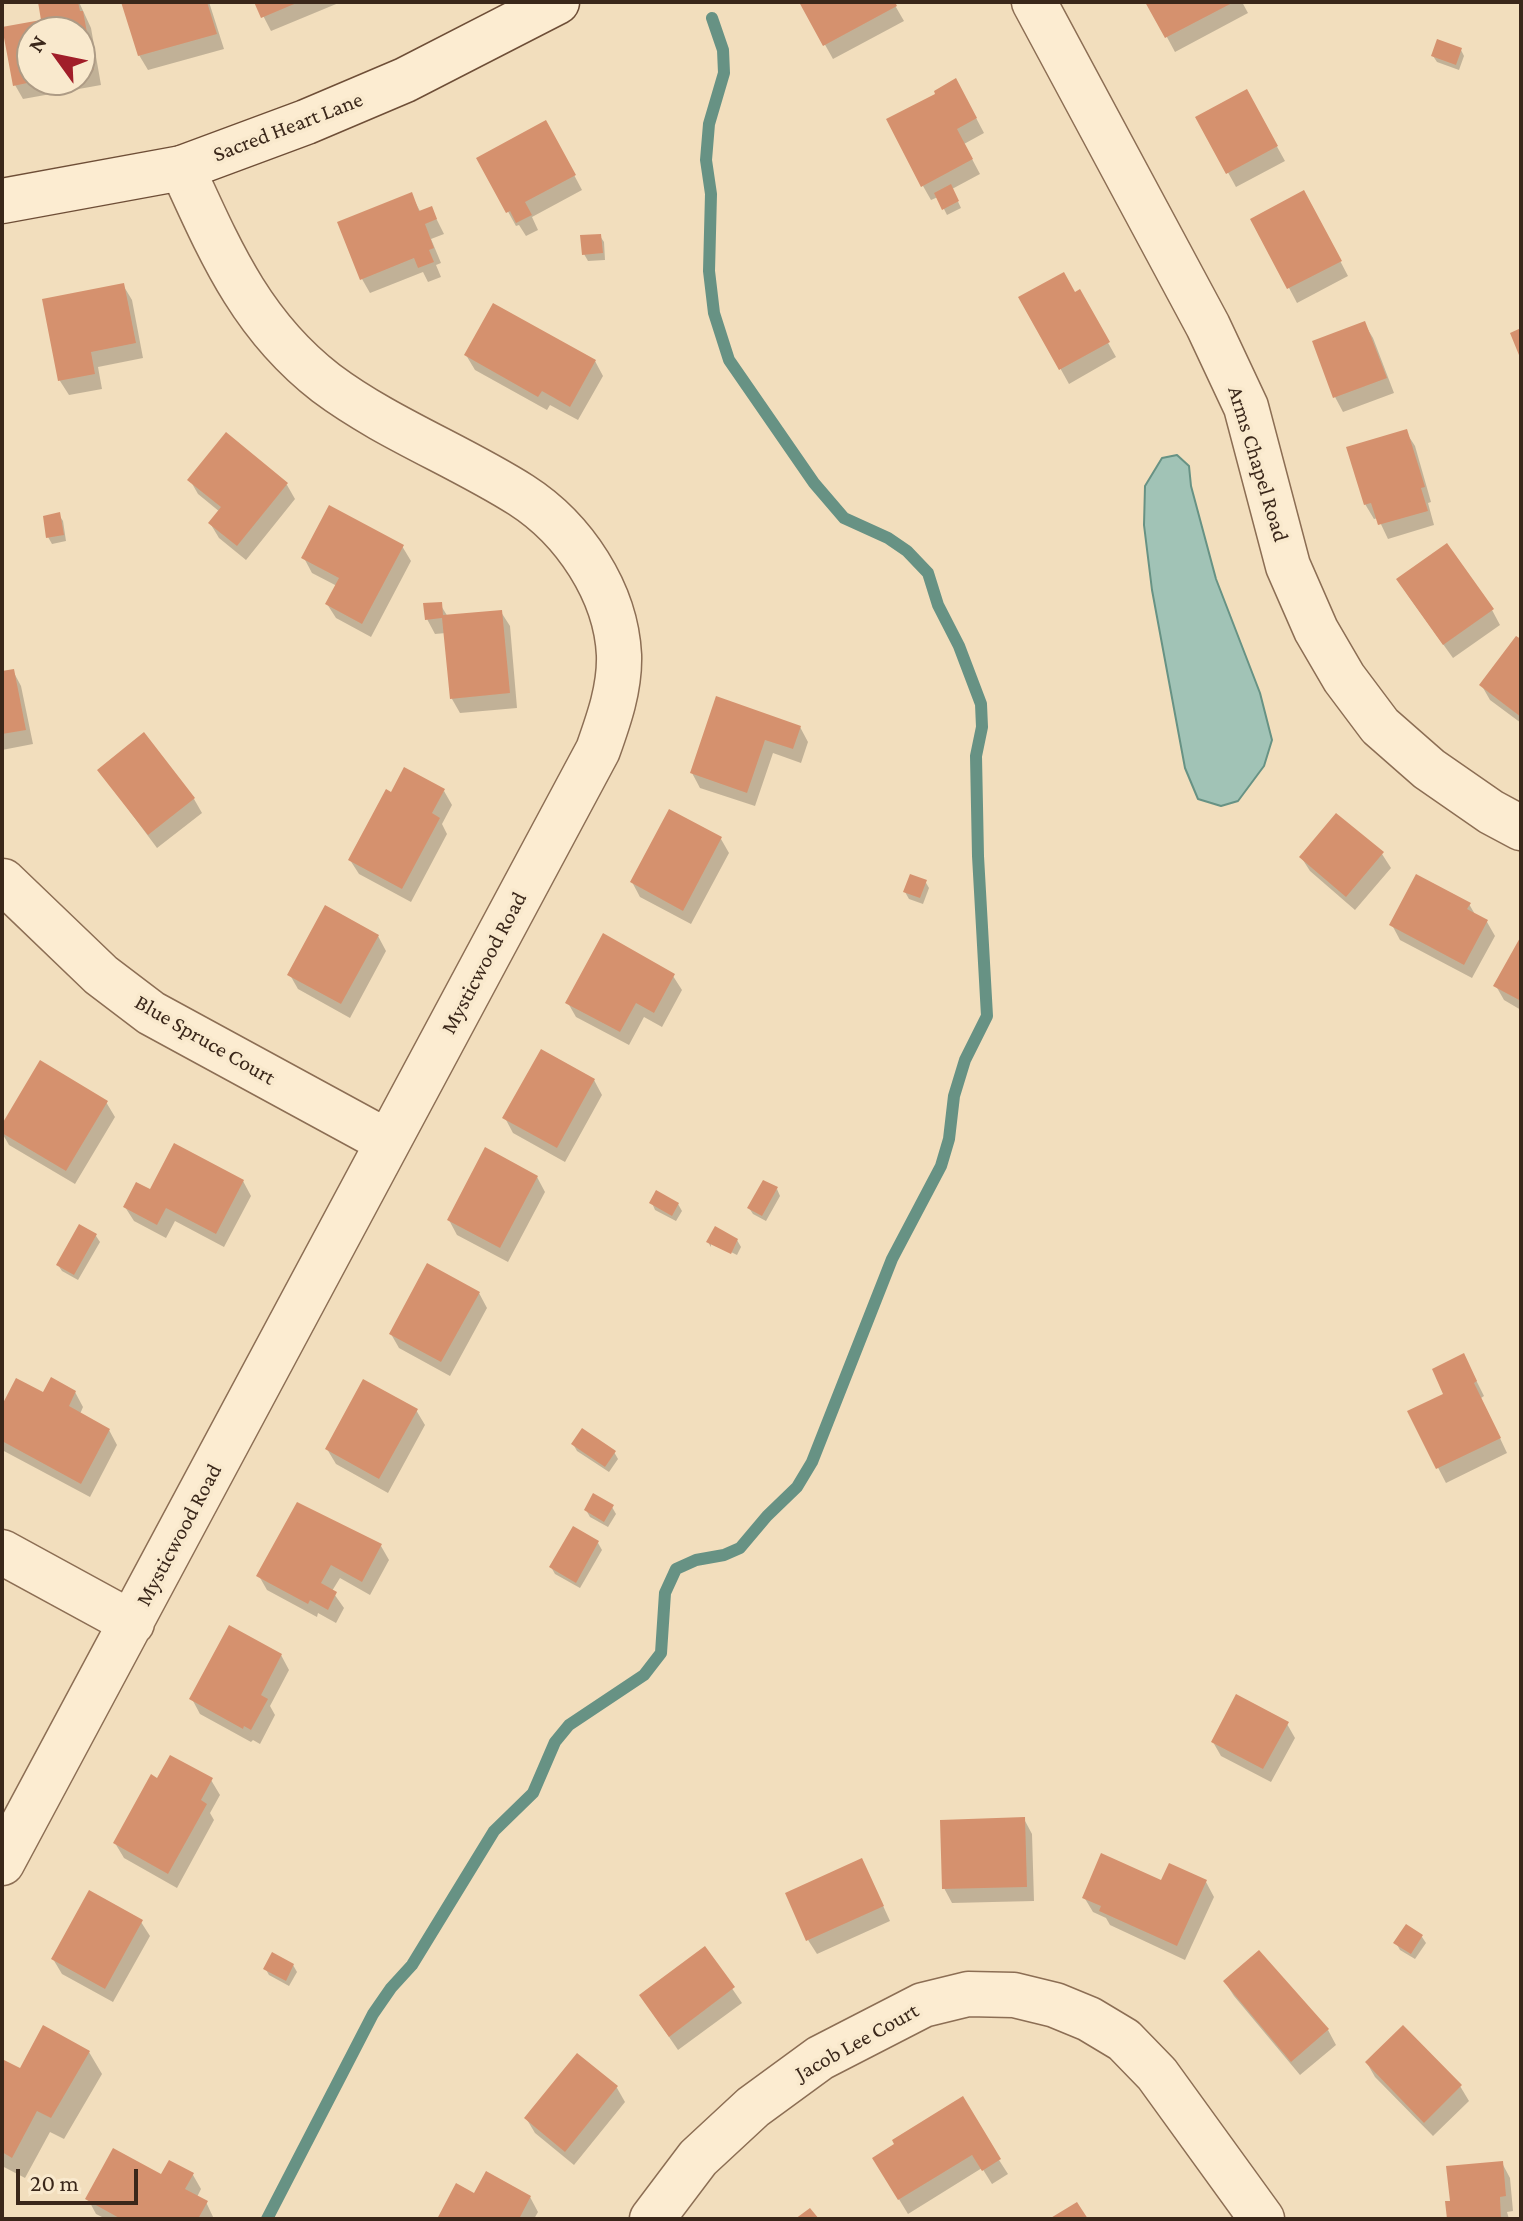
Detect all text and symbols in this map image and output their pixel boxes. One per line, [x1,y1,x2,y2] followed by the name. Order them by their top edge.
[16,16,96,96] north arrow
[23,31,52,57] text: N
[209,86,367,168] street label: Sacred Heart Lane
[1222,383,1294,545] street label: Arms Chapel Road
[435,887,533,1039] street label: Mysticwood Road
[130,989,280,1091] street label: Blue Spruce Court
[130,1459,228,1611] street label: Mysticwood Road
[791,1997,923,2087] street label: Jacob Lee Court
[20,2153,142,2203] scale bar
[30,2169,79,2196] text: 20 m

